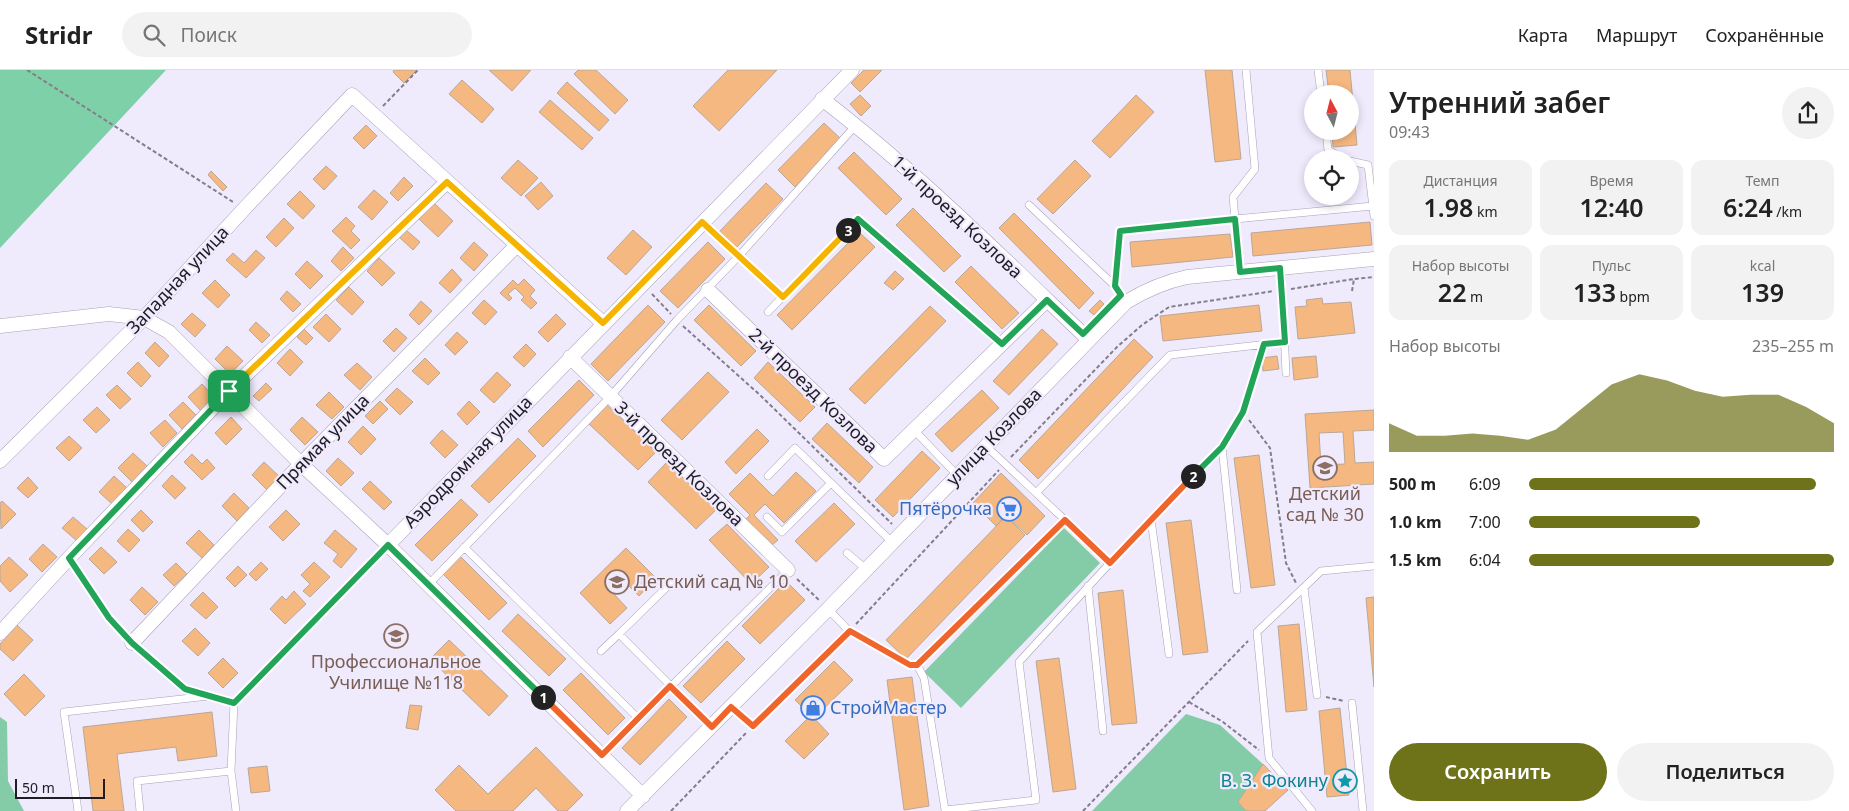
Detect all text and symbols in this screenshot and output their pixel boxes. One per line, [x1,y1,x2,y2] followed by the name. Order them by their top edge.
[122,12,472,57] search box
[25,18,92,51] text: Stridr
[140,21,168,49] icon: search
[180,22,237,48] text: Поиск
[1518,23,1568,47] text: Карта
[1596,23,1677,47] text: Маршрут
[1705,23,1824,47] text: Сохранённые
[1389,83,1610,121] text: Утренний забег
[1304,85,1359,140] north arrow
[1304,85,1359,205] map controls
[1782,87,1834,139] button: share
[1389,121,1430,143] text: 09:43
[887,149,1028,283] street label: 1-й проезд Козлова
[1304,150,1359,205] button: locate
[1423,171,1498,190] text: Дистанция
[1589,171,1634,190] text: Время
[1745,171,1780,190] text: Темп
[1423,190,1473,224] text: 1.98
[1579,190,1644,224] text: 12:40
[1723,190,1773,224] text: 6:24
[1473,202,1498,221] text: km
[1773,202,1802,221] text: /km
[836,218,860,242] pin: 3
[121,220,234,338] street label: Западная улица
[844,221,853,240] text: 3
[1412,256,1509,275] text: Набор высоты
[1592,256,1631,275] text: Пульс
[1750,256,1775,275] text: kcal
[1438,275,1466,309] text: 22
[1573,275,1616,309] text: 133
[1741,275,1784,309] text: 139
[1466,287,1483,306] text: m
[1616,287,1650,306] text: bpm
[744,322,883,458] street label: 2-й проезд Козлова
[1389,335,1501,357] text: Набор высоты
[1752,335,1834,357] text: 235–255 m
[208,370,250,412] pin
[215,377,243,405] icon: arrive
[940,382,1046,490] street label: улица Козлова
[270,388,374,494] street label: Прямая улица
[398,390,537,533] street label: Аэродромная улица
[610,395,749,531] street label: 3-й проезд Козлова
[1312,455,1338,481] school or university icon: Детский сад № 30
[1180,464,1206,488] pin: 2
[1189,467,1198,486] text: 2
[1389,473,1436,495] text: 500 m
[1469,473,1501,495] text: 6:09
[1286,481,1364,526] place label: Детский сад № 30
[899,496,992,520] place label: Пятёрочка
[996,496,1022,522] supermarket icon: Пятёрочка
[1389,511,1441,533] text: 1.0 km
[1469,511,1501,533] text: 7:00
[1389,549,1441,571] text: 1.5 km
[1469,549,1501,571] text: 6:04
[604,569,630,595] school or university icon: Детский сад № 10
[634,569,789,593] place label: Детский сад № 10
[383,623,409,649] school or university icon: Профессиональное Училище №118
[311,649,481,694] place label: Профессиональное Училище №118
[530,684,556,710] pin: 1
[539,688,548,707] text: 1
[800,695,826,721] shop icon: СтройМастер
[830,695,947,719] place label: СтройМастер
[1389,743,1607,801] button: Сохранить
[1617,743,1834,801] button: Поделиться
[1221,768,1329,792] place label: В. З. Фокину
[1332,768,1358,794] place icon: В. З. Фокину
[15,776,105,799] scale bar
[22,778,55,797] text: 50 m

